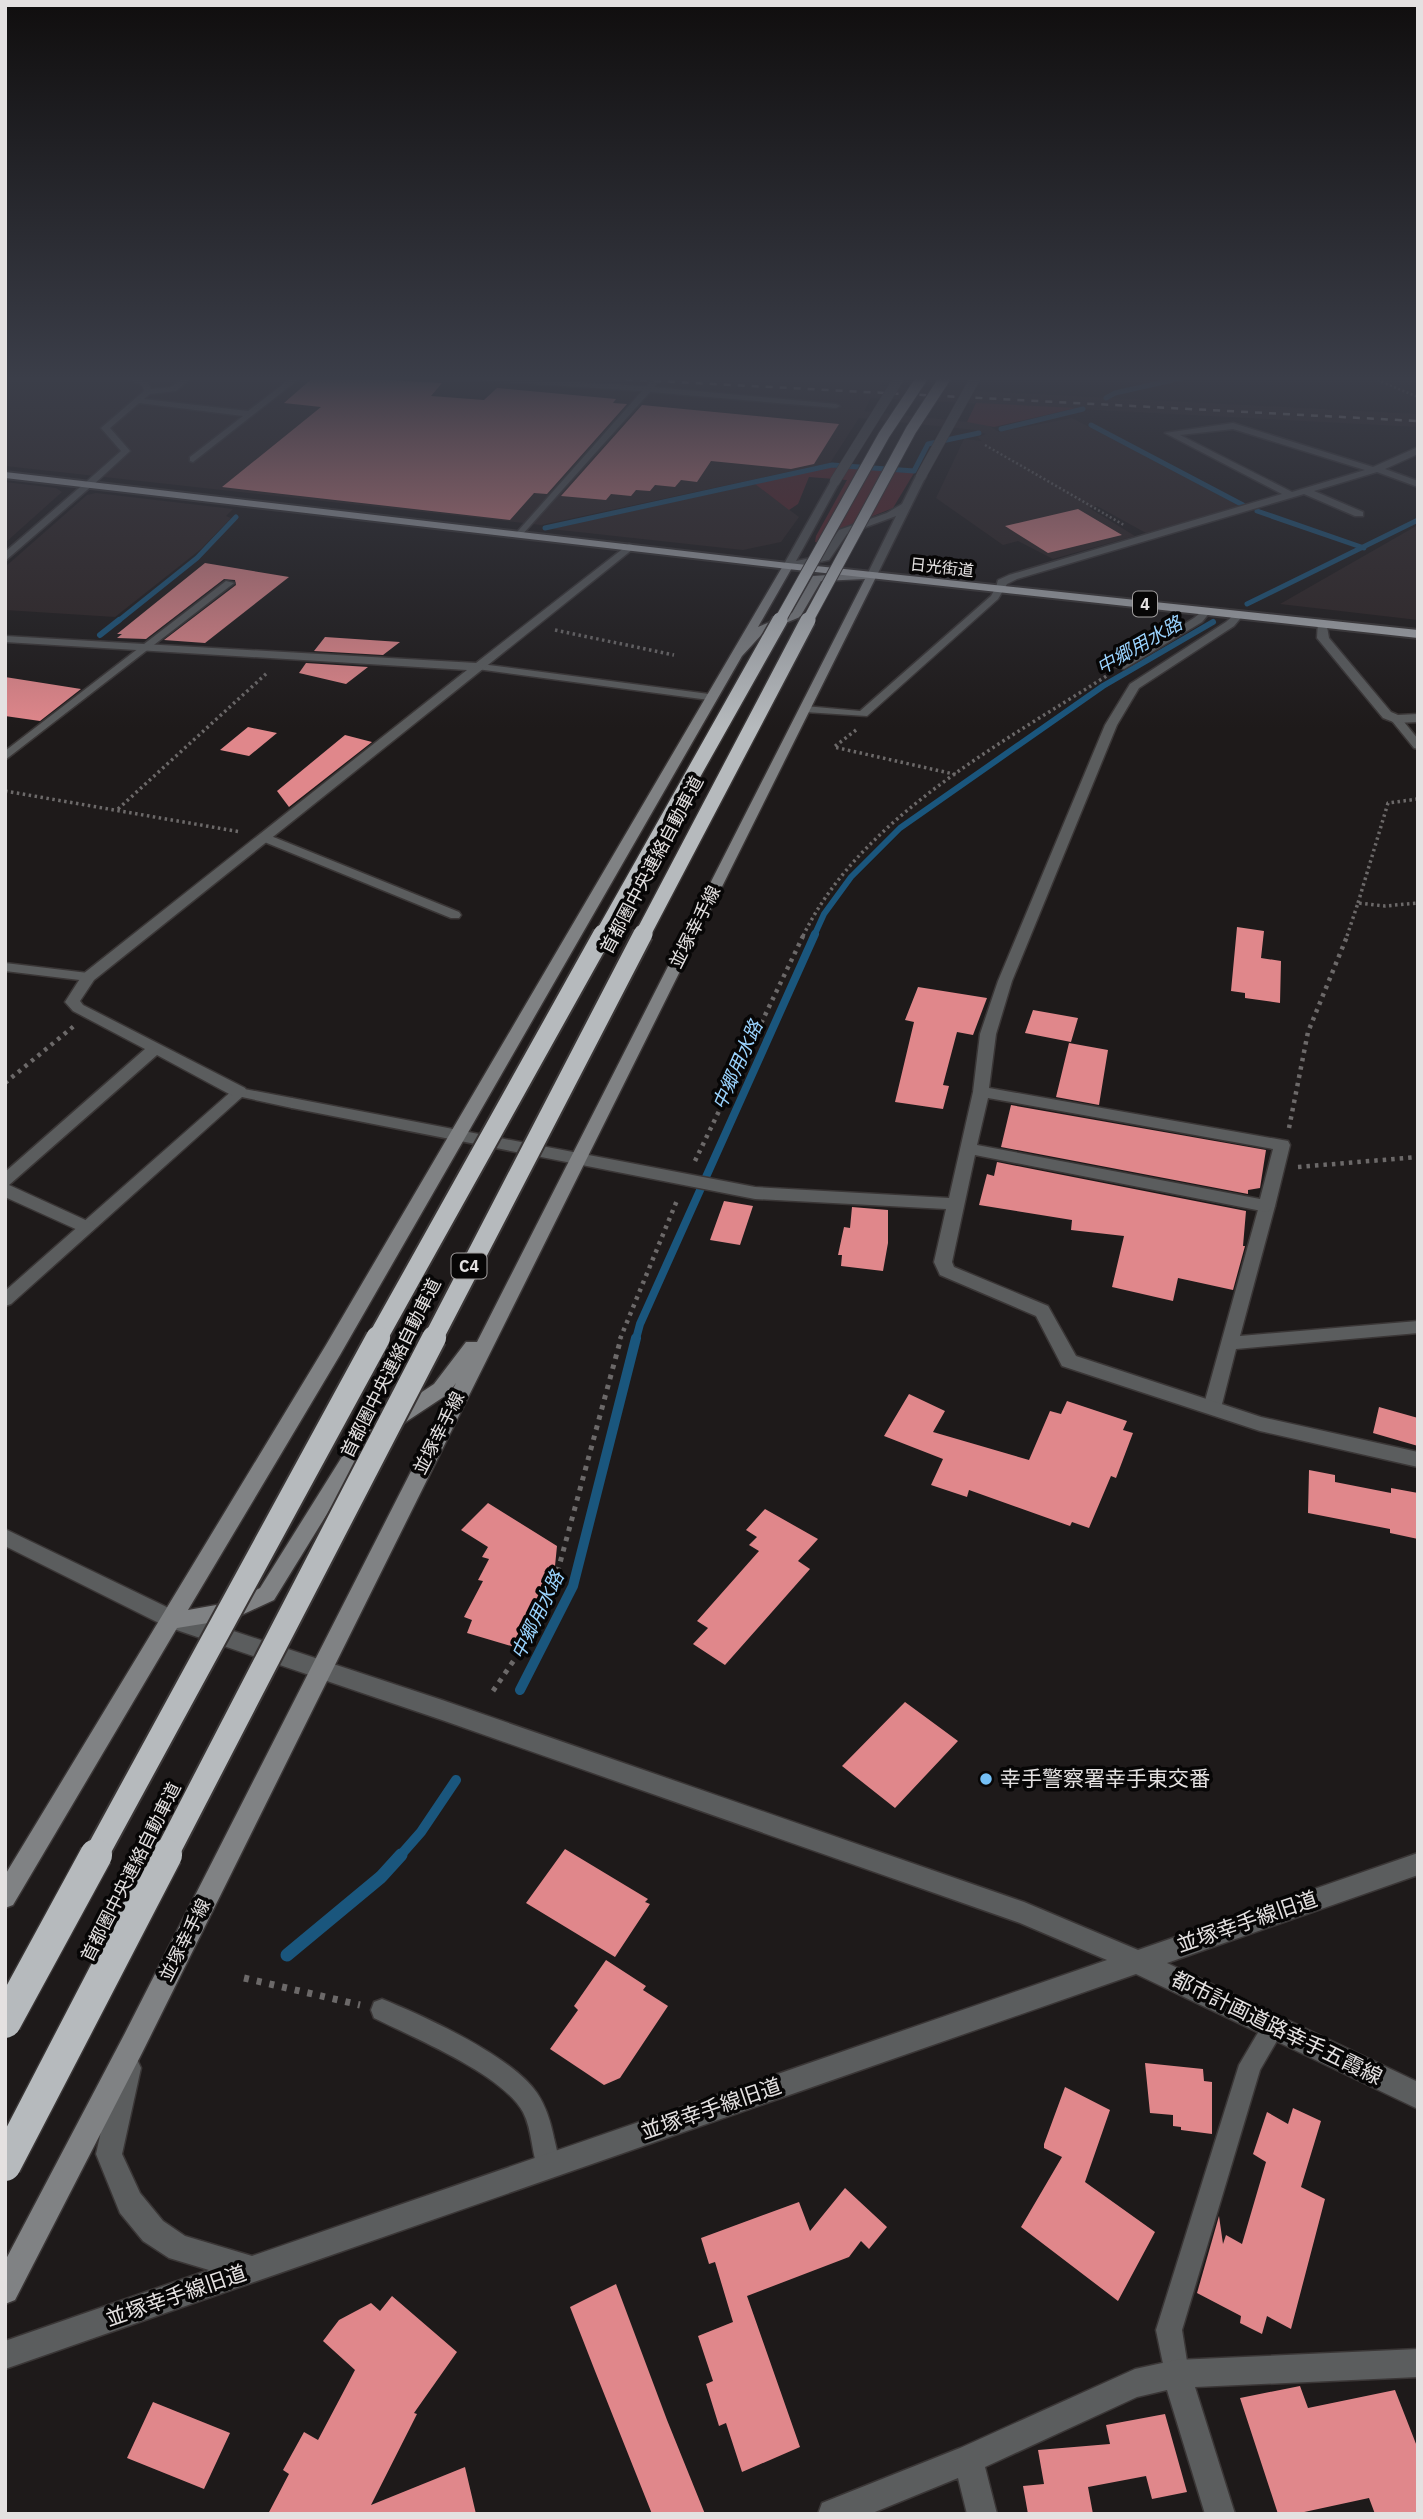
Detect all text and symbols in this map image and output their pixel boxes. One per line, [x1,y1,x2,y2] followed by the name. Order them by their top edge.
[909,554,975,580] street label: 日光街道
[1133,592,1157,617] road number: 4
[1092,610,1188,679] water label: 中郷用水路
[595,772,708,958] street label: 首都圏中央連絡自動車道
[664,881,725,972] street label: 並塚幸手線
[707,1015,768,1113] water label: 中郷用水路
[452,1254,486,1278] road number: C4
[335,1274,446,1461] street label: 首都圏中央連絡自動車道
[408,1387,469,1478] street label: 並塚幸手線
[505,1565,569,1663] water label: 中郷用水路
[1000,1764,1210,1792] place label: 幸手警察署幸手東交番
[978,1771,994,1787] marker: 幸手警察署幸手東交番
[75,1778,186,1965] street label: 首都圏中央連絡自動車道
[1173,1884,1321,1958] street label: 並塚幸手線旧道
[154,1894,215,1985] street label: 並塚幸手線
[1167,1964,1387,2090] street label: 都市計画道路幸手五霞線
[637,2071,785,2145] street label: 並塚幸手線旧道
[102,2258,250,2332] street label: 並塚幸手線旧道

